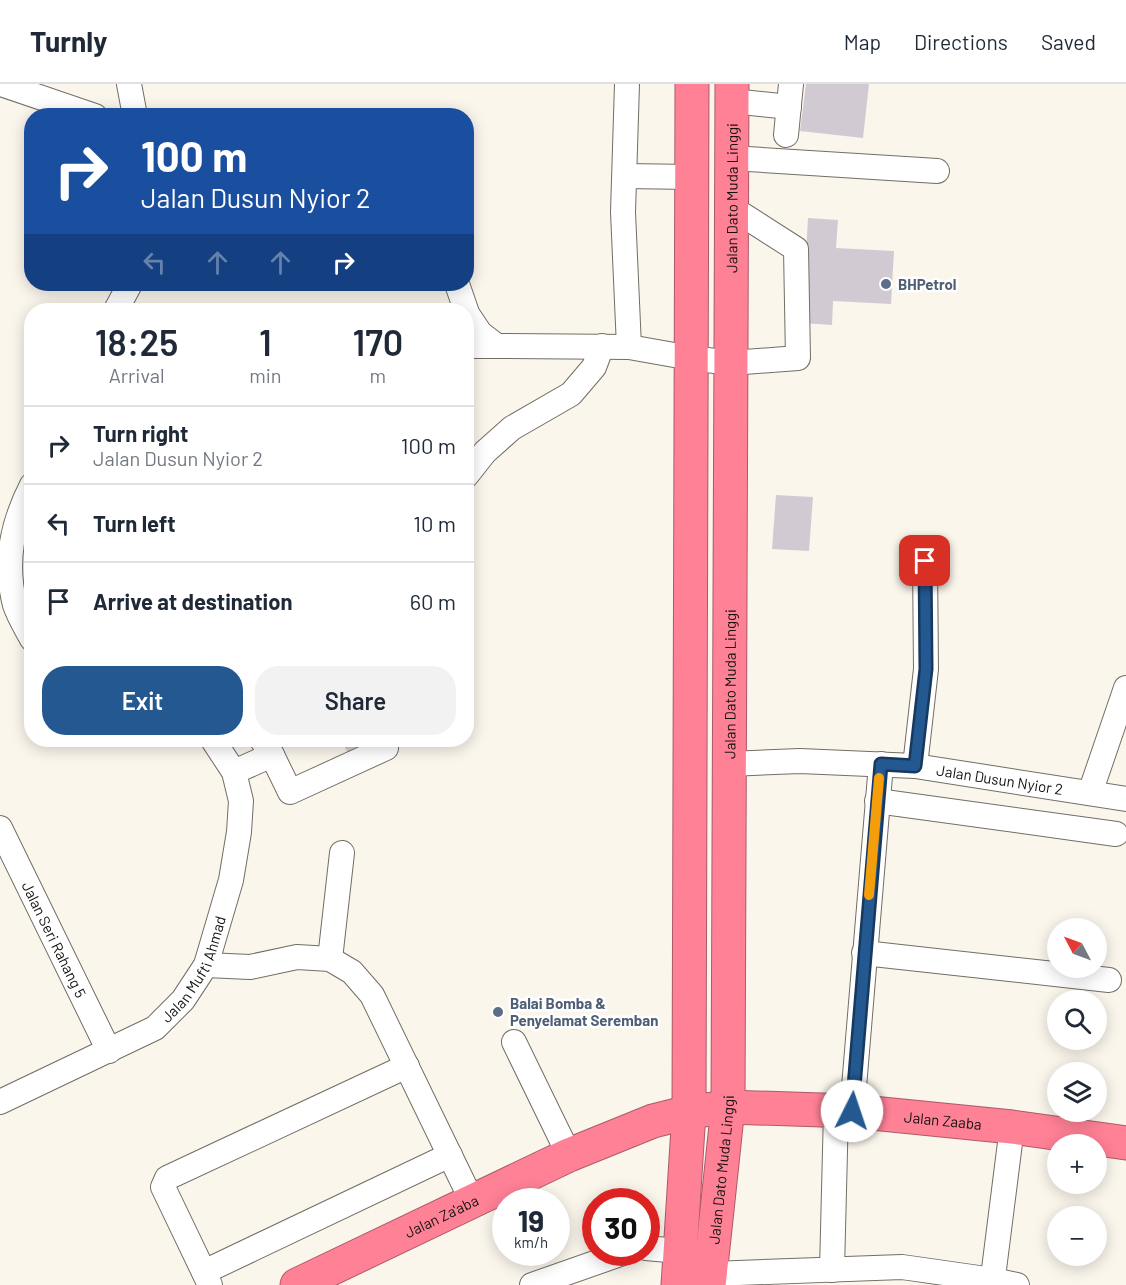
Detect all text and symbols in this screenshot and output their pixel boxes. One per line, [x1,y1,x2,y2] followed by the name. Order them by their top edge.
[30,24,107,58] text: Turnly
[844,29,881,54] text: Map
[914,29,1008,54] text: Directions
[1041,29,1096,54] text: Saved
[722,123,741,273] street label: Jalan Dato Muda Linggi
[141,130,247,180] text: 100 m
[42,132,120,210] icon: right
[141,181,371,213] text: Jalan Dusun Nyior 2
[138,246,171,279] icon: left
[201,246,234,279] icon: ahead
[264,246,297,279] icon: ahead
[327,246,360,279] icon: right
[898,275,957,293] place label: BHPetrol
[879,277,893,291] marker: BHPetrol
[95,320,178,363] text: 18:25
[259,320,272,363] text: 1
[352,320,403,363] text: 170
[109,363,165,387] text: Arrival
[249,363,282,387] text: min
[370,363,386,387] text: m
[93,420,188,446] text: Turn right
[42,429,75,462] icon: right
[401,432,456,458] text: 100 m
[93,446,263,470] text: Jalan Dusun Nyior 2
[42,507,75,540] icon: left
[93,510,176,536] text: Turn left
[413,510,456,536] text: 10 m
[899,535,950,586] pin
[908,544,941,577] icon: arrive
[42,585,75,618] icon: arrive
[93,588,292,614] text: Arrive at destination
[410,588,456,614] text: 60 m
[720,609,739,759] street label: Jalan Dato Muda Linggi
[42,666,243,735] button: Exit
[255,666,456,735] button: Share
[935,761,1064,798] street label: Jalan Dusun Nyior 2
[18,878,90,1000] street label: Jalan Seri Rahang 5
[157,914,229,1026] street label: Jalan Mufti Ahmad
[1047,918,1107,978] north arrow
[1047,918,1107,1266] map controls
[1047,990,1107,1050] button: search
[510,994,658,1029] place label: Balai Bomba & Penyelamat Seremban
[491,1005,505,1019] marker: Balai Bomba & Penyelamat Seremban
[1047,1062,1107,1122] button: layers
[820,1079,884,1143] position arrow
[704,1095,737,1245] street label: Jalan Dato Muda Linggi
[903,1107,983,1133] street label: Jalan Zaaba
[1047,1134,1107,1194] button: +
[582,1188,660,1266] speed limit sign: 30
[402,1191,481,1241] street label: Jalan Za'aba
[518,1202,544,1238] text: 19
[1047,1206,1107,1266] button: −
[514,1233,548,1251] text: km/h

